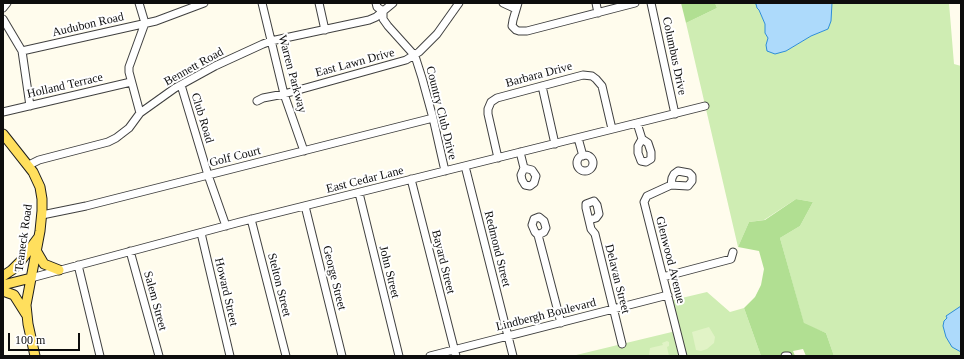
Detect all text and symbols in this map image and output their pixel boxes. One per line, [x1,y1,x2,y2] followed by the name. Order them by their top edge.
[51,10,125,40] street label: Audubon Road
[659,16,689,96] street label: Columbus Drive
[275,34,309,114] street label: Warren Parkway
[162,45,226,89] street label: Bennett Road
[314,46,396,80] street label: East Lawn Drive
[504,59,574,91] street label: Barbara Drive
[422,65,460,161] street label: Country Club Drive
[26,70,104,102] street label: Holland Terrace
[188,91,216,145] street label: Club Road
[208,144,262,170] street label: Golf Court
[325,163,405,197] street label: East Cedar Lane
[12,203,36,273] street label: Teaneck Road
[481,210,513,288] street label: Redmond Street
[652,215,688,305] street label: Glenwood Avenue
[428,228,458,296] street label: Bayard Street
[601,243,633,315] street label: Delavan Street
[319,244,349,312] street label: George Street
[376,244,402,300] street label: John Street
[264,252,294,318] street label: Stelton Street
[211,256,241,328] street label: Howard Street
[140,270,170,332] street label: Salem Street
[494,296,598,334] street label: Lindbergh Boulevard
[10,325,82,351] scale bar
[15,333,45,347] text: 100 m

